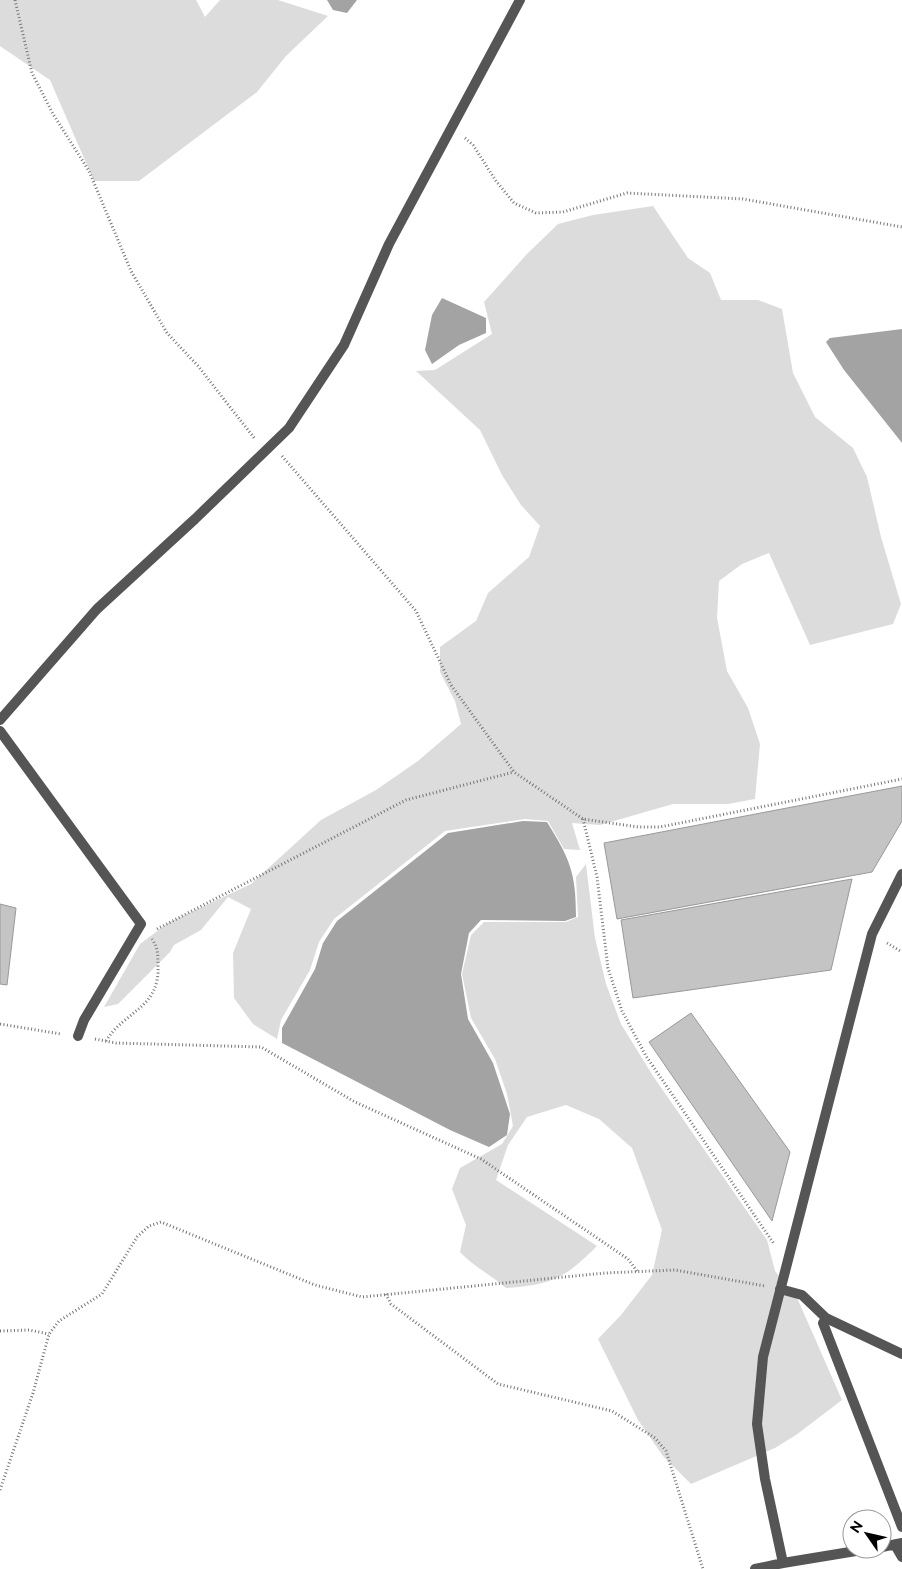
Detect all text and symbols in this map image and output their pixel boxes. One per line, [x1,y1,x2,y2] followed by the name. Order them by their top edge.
[842,1509,892,1559] north arrow
[847,1518,866,1536] text: N

